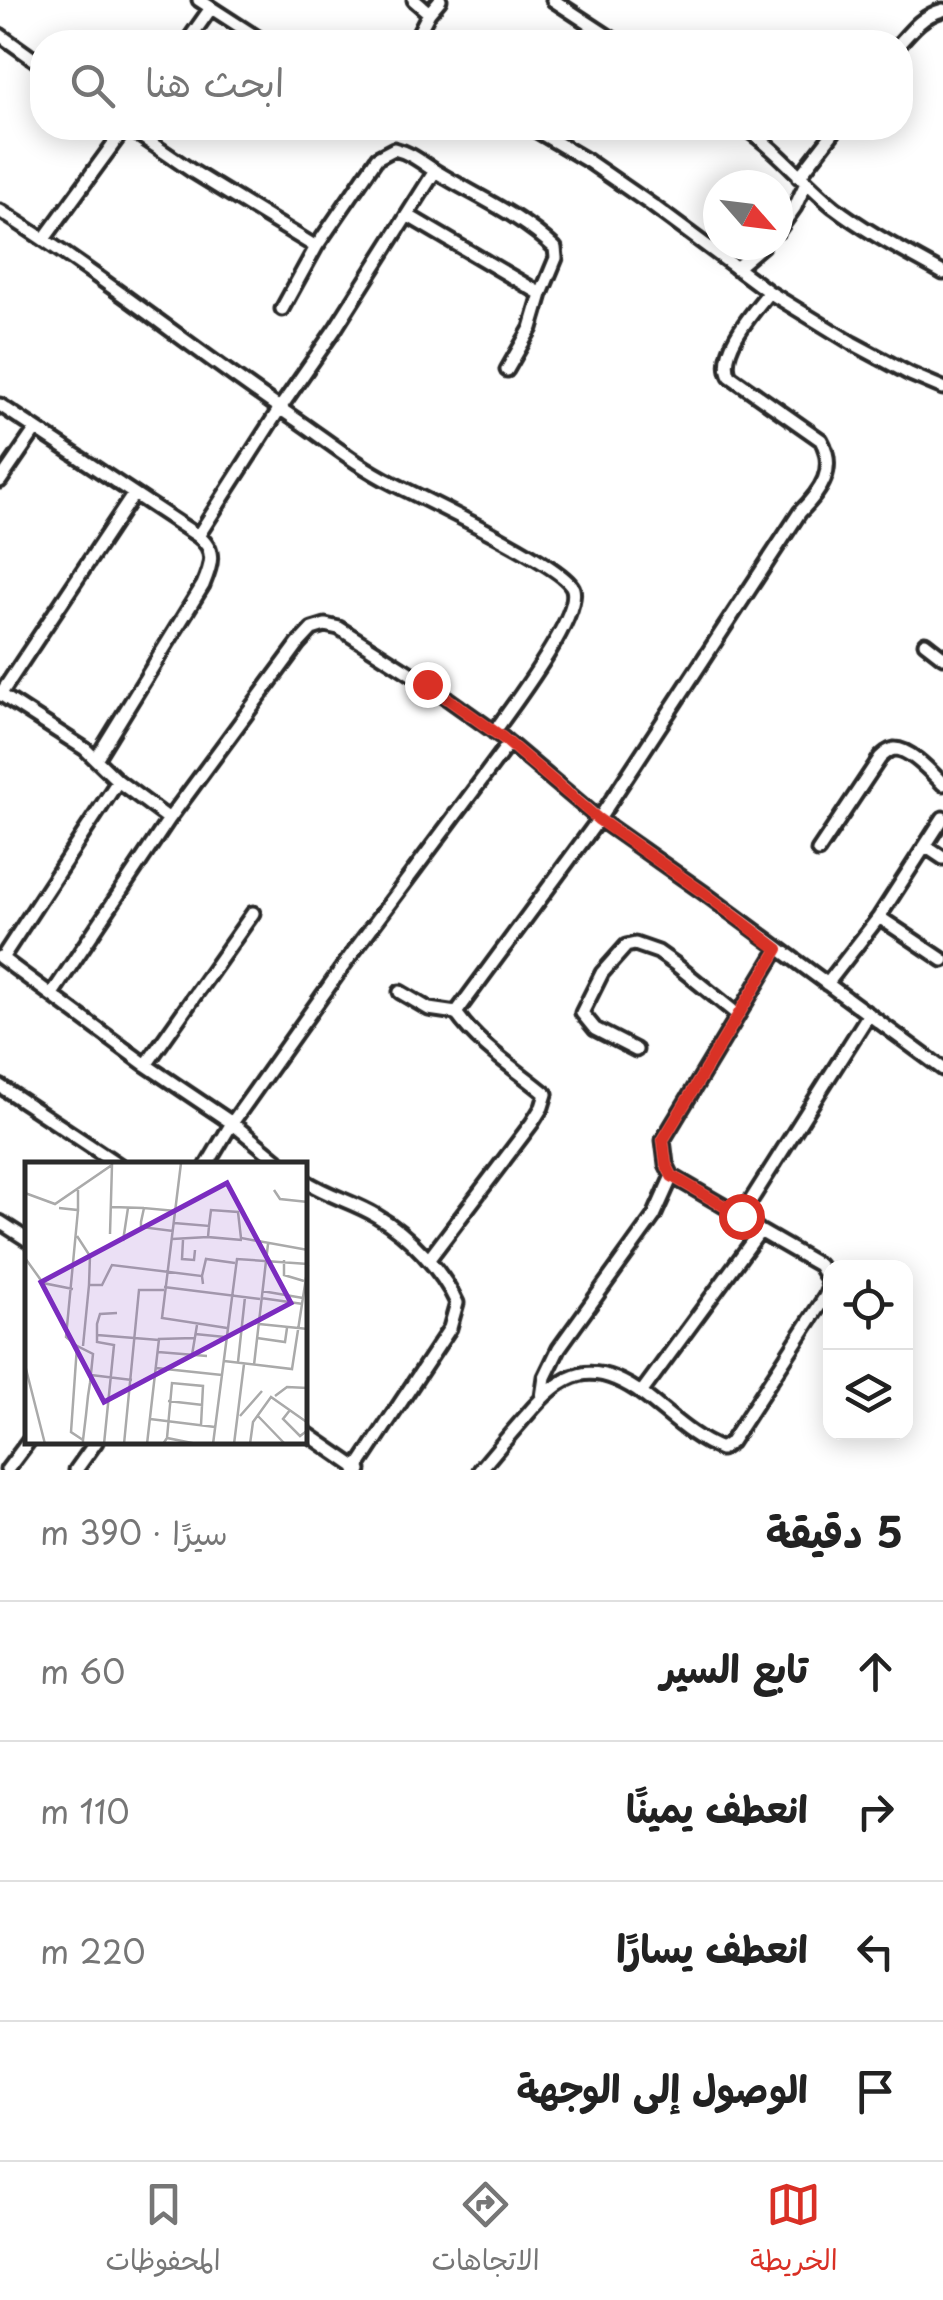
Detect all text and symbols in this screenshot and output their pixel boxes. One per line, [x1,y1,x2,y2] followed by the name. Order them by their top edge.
[30,30,913,140] search box
[145,53,284,110] text: ابحث هنا
[65,58,120,113] icon: search
[703,170,793,260] north arrow
[405,662,451,708] route end
[25,1162,308,1445] inset map
[719,1194,765,1240] route start
[823,1260,913,1440] map controls
[823,1260,913,1350] button: locate
[823,1350,913,1440] button: layers
[766,1499,903,1562] text: 5 دقيقة
[40,1508,228,1556] text: سيرًا · 390 m
[660,1639,808,1696] text: تابع السير
[848,1644,903,1699] icon: ahead
[40,1647,125,1695] text: 60 m
[626,1779,808,1836] text: انعطف يمينًا
[848,1784,903,1839] icon: right
[40,1787,130,1835] text: 110 m
[616,1919,808,1976] text: انعطف يسارًا
[848,1924,903,1979] icon: left
[40,1927,146,1975] text: 220 m
[516,2059,808,2116] text: الوصول إلى الوجهة
[848,2064,903,2119] icon: arrive
[105,2177,221,2285] tab: المحفوظات
[431,2177,540,2285] tab: الاتجاهات
[750,2177,838,2285] tab: الخريطة

